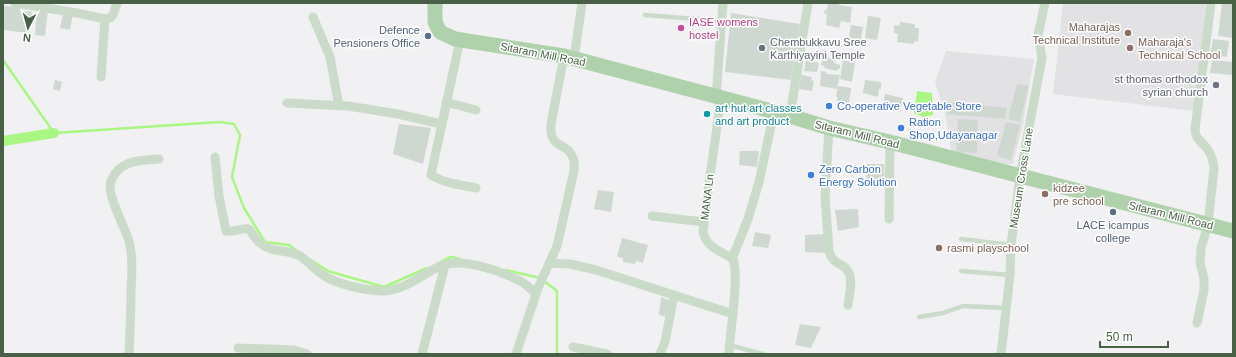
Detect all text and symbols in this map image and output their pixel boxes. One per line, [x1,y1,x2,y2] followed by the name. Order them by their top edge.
[8,8,48,48] north arrow
[689,16,759,41] place label: IASE womens hostel
[1033,21,1120,46] place label: Maharajas Technical Institute
[676,23,686,33] marker: IASE womens hostel
[333,24,420,49] place label: Defence Pensioners Office
[1123,28,1133,38] marker: Maharajas Technical Institute
[423,31,433,41] marker: Defence Pensioners Office
[22,32,32,44] text: N
[770,36,867,61] place label: Chembukkavu Sree Karthiyayini Temple
[1138,36,1221,61] place label: Maharaja's Technical School
[499,40,587,68] street label: Sitaram Mill Road
[757,43,767,53] marker: Chembukkavu Sree Karthiyayini Temple
[1125,43,1135,53] marker: Maharaja's Technical School
[1114,73,1208,98] place label: st thomas orthodox syrian church
[1211,80,1221,90] marker: st thomas orthodox syrian church
[837,100,981,112] place label: Co-operative Vegetable Store
[824,101,834,111] marker: Co-operative Vegetable Store
[715,102,802,127] place label: art hut art classes and art product
[702,109,712,119] marker: art hut art classes and art product
[909,116,998,141] place label: Ration Shop,Udayanagar
[813,118,901,150] street label: Sitaram Mill Road
[896,123,906,133] marker: Ration Shop,Udayanagar
[1007,127,1035,229] street label: Museum Cross Lane
[819,163,897,188] place label: Zero Carbon Energy Solution
[806,170,816,180] marker: Zero Carbon Energy Solution
[698,173,716,221] street label: MANA Ln
[1053,182,1104,207] place label: kidzee pre school
[1040,189,1050,199] marker: kidzee pre school
[1127,199,1215,231] street label: Sitaram Mill Road
[1108,207,1118,217] marker: LACE icampus college
[1077,219,1150,244] place label: LACE icampus college
[947,242,1029,254] place label: rasmi playschool
[934,243,944,253] marker: rasmi playschool
[1100,323,1168,349] scale bar
[1106,330,1133,344] text: 50 m

